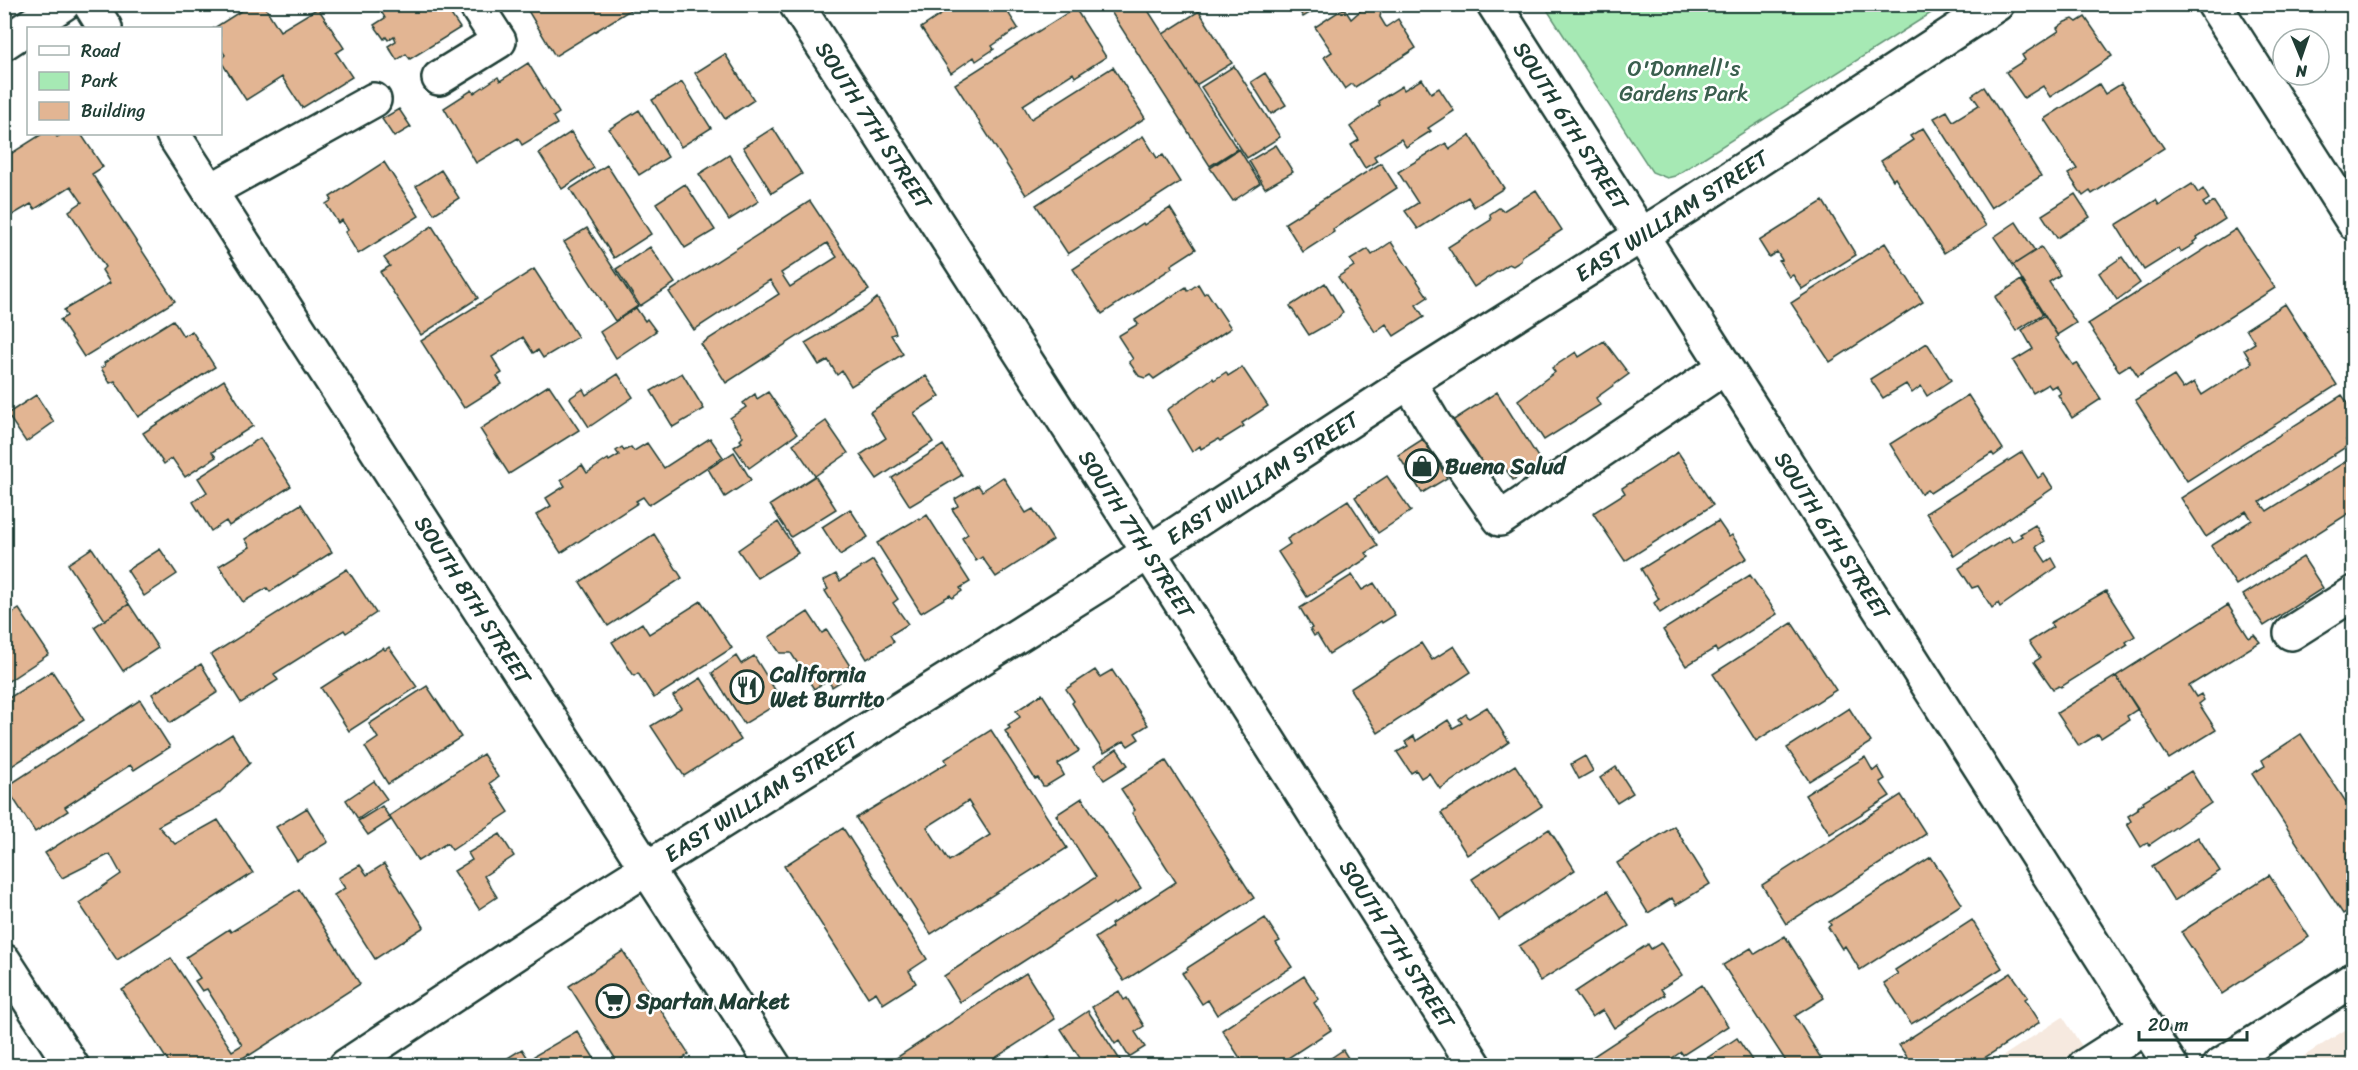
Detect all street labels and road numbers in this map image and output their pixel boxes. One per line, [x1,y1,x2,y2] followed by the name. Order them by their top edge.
[805,33,943,218] street label: SOUTH 7TH STREET
[1502,33,1640,219] street label: SOUTH 6TH STREET
[1567,138,1778,293] street label: EAST WILLIAM STREET
[1158,400,1369,556] street label: EAST WILLIAM STREET
[1068,442,1206,627] street label: SOUTH 7TH STREET
[1764,443,1901,629] street label: SOUTH 6TH STREET
[404,507,543,693] street label: SOUTH 8TH STREET
[656,720,868,873] street label: EAST WILLIAM STREET
[1329,852,1466,1038] street label: SOUTH 7TH STREET

